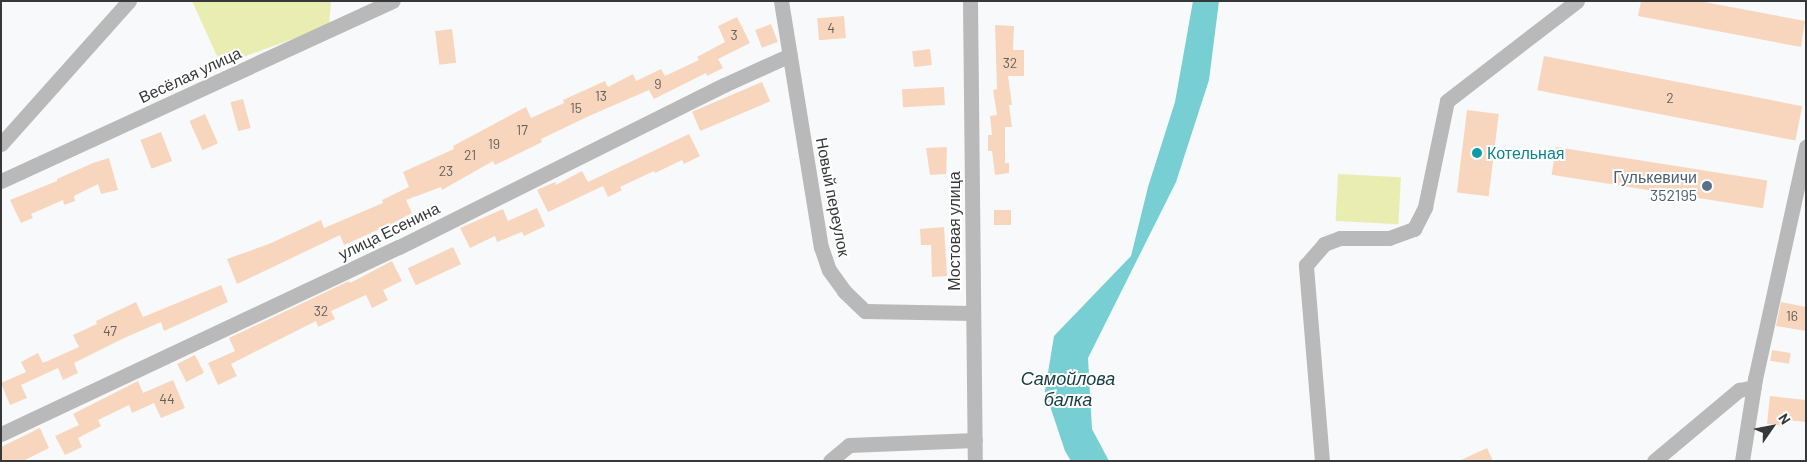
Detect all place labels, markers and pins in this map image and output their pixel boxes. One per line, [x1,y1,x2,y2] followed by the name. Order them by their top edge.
[1487,143,1564,163] place label: Котельная
[1471,147,1483,159] marker: Котельная
[1613,167,1697,205] place label: Гулькевичи 352195
[1701,180,1713,192] marker: Гулькевичи 352195

